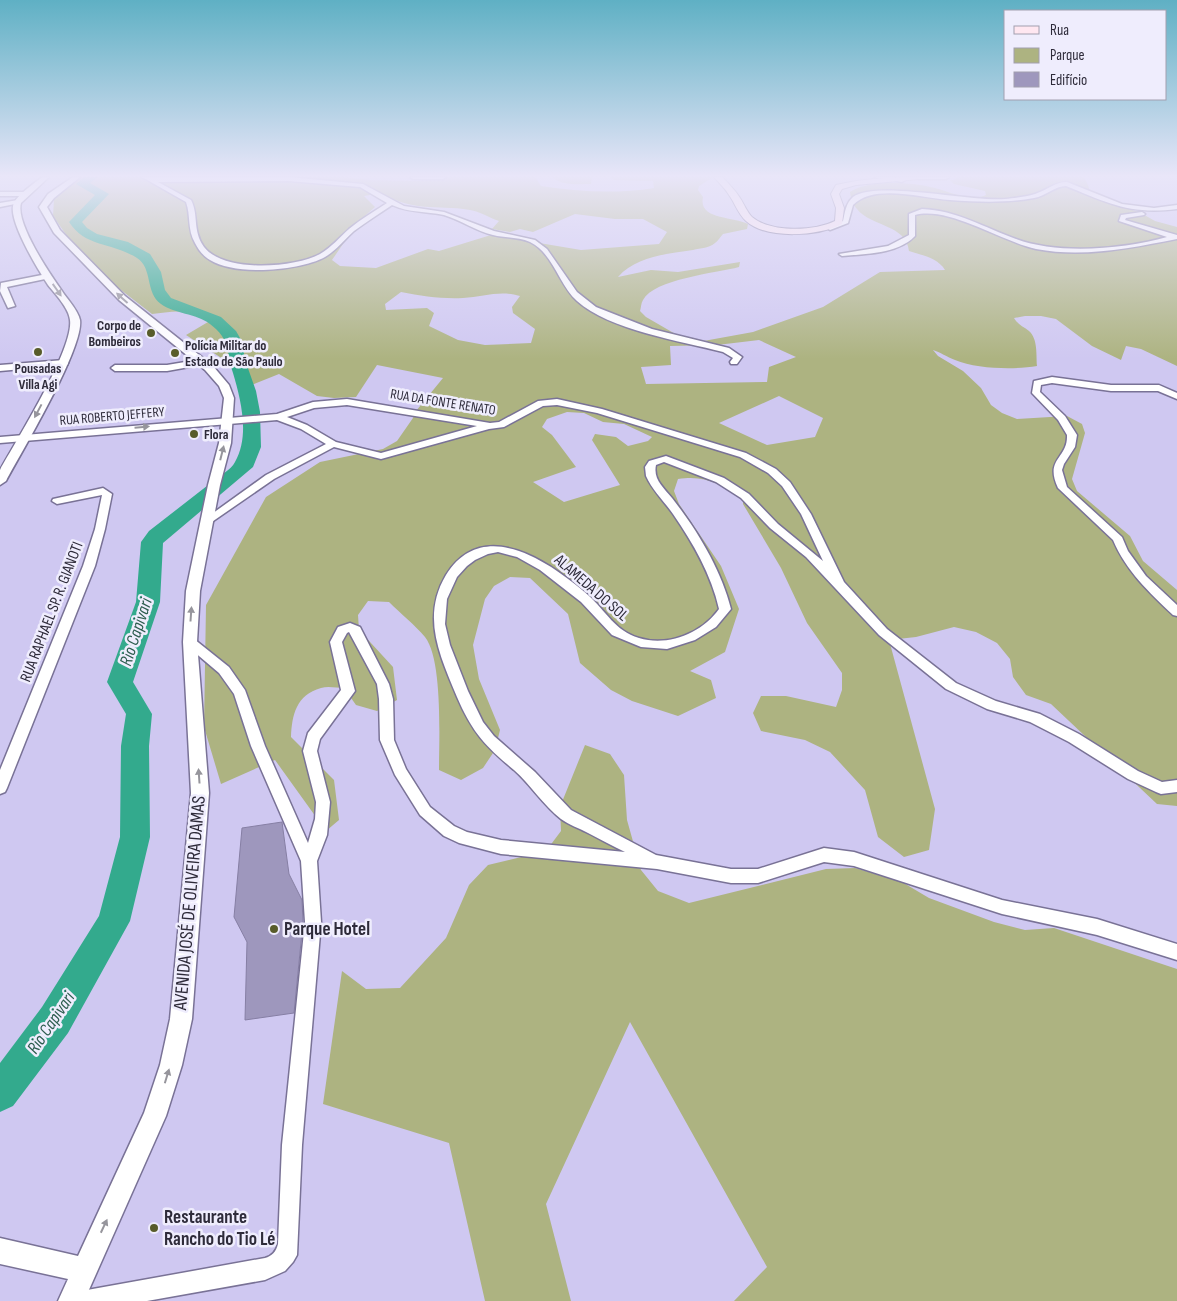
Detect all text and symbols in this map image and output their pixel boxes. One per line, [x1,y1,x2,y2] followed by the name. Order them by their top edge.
[1004,10,1167,100] legend
[1050,21,1069,40] text: Rua
[1050,46,1085,65] text: Parque
[1050,71,1087,90] text: Edifício
[52,283,61,296] one-way arrow
[116,292,129,303] one-way arrow
[88,317,141,350] place label: Corpo de Bombeiros
[145,327,157,339] marker: Corpo de Bombeiros
[185,337,283,370] place label: Polícia Militar do Estado de São Paulo
[32,346,44,358] marker: Pousadas Villa Agi
[169,347,181,359] marker: Polícia Militar do Estado de São Paulo
[15,360,61,393] place label: Pousadas Villa Agi
[389,385,497,419] street label: RUA DA FONTE RENATO
[59,403,165,429] street label: RUA ROBERTO JEFFERY
[33,405,42,418] one-way arrow
[135,423,151,431] one-way arrow
[204,426,229,443] place label: Flora
[188,428,200,440] marker: Flora
[218,446,226,461] one-way arrow
[16,539,88,685] street label: RUA RAPHAEL SP. R. GIANOTI
[549,550,632,625] street label: ALAMEDA DO SOL
[115,595,157,669] water label: Rio Capivari
[188,606,196,622] one-way arrow
[195,768,203,784] one-way arrow
[169,795,211,1012] street label: AVENIDA JOSÉ DE OLIVEIRA DAMAS
[284,918,370,941] place label: Parque Hotel
[268,923,280,935] marker: Parque Hotel
[23,987,80,1058] water label: Rio Capivari
[164,1069,171,1084] one-way arrow
[164,1206,275,1251] place label: Restaurante Rancho do Tio Lé
[100,1219,108,1233] one-way arrow
[148,1222,160,1234] marker: Restaurante Rancho do Tio Lé

